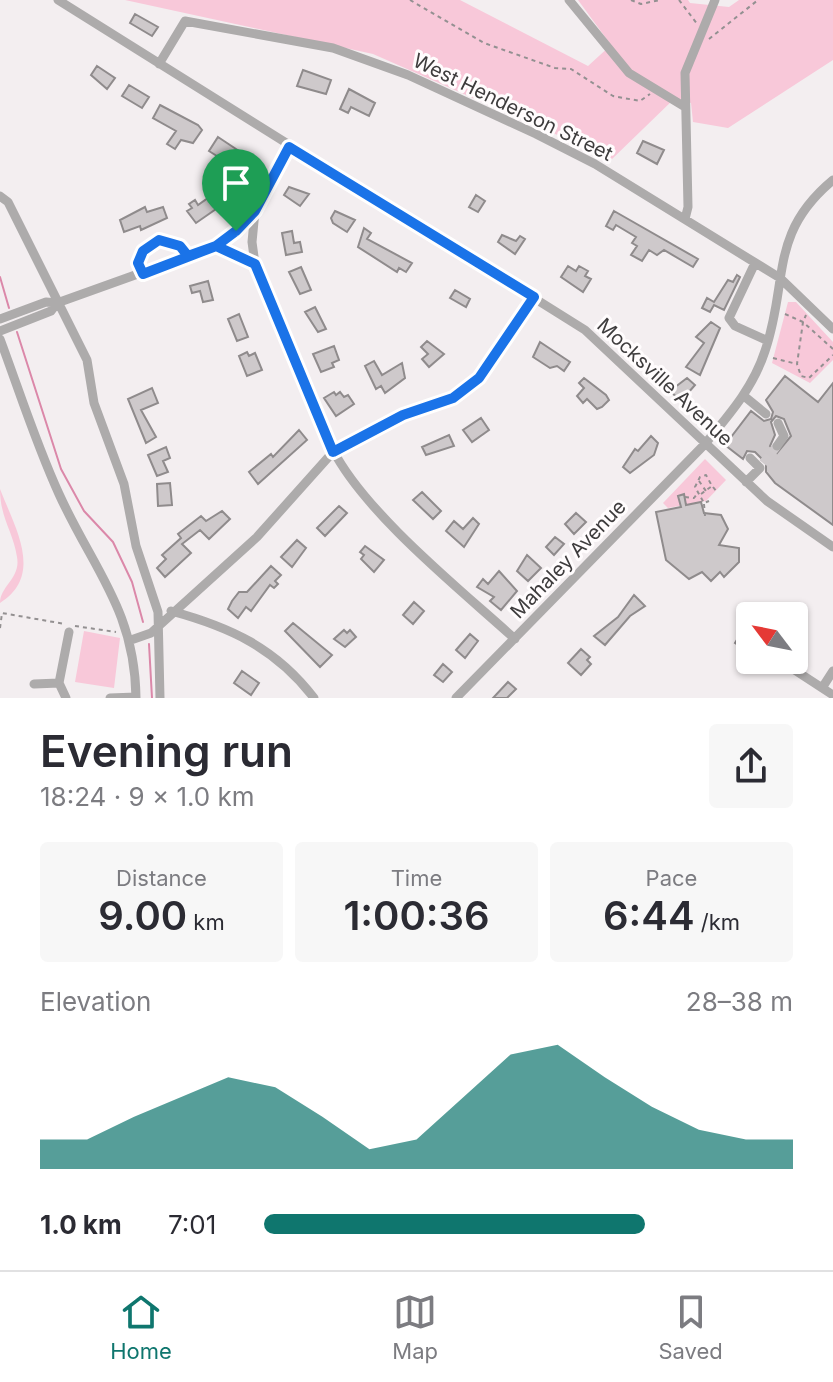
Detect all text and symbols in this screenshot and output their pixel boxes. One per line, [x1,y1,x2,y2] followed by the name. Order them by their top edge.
[409,48,617,166] street label: West Henderson Street
[202,149,270,231] pin
[214,161,258,205] icon: arrive
[592,313,738,451] street label: Mocksville Avenue
[505,495,631,623] street label: Mahaley Avenue
[736,602,808,674] north arrow
[736,602,808,674] map controls
[40,724,293,778] text: Evening run
[709,724,793,808] button: share
[40,781,255,812] text: 18:24 · 9 × 1.0 km
[116,865,207,891] text: Distance
[391,865,442,891] text: Time
[646,865,697,891] text: Pace
[98,891,187,940] text: 9.00
[343,891,490,940] text: 1:00:36
[603,891,695,940] text: 6:44
[187,909,225,935] text: km
[695,909,740,935] text: /km
[40,986,151,1017] text: Elevation
[686,986,793,1017] text: 28–38 m
[40,1209,122,1240] text: 1.0 km
[168,1209,216,1240] text: 7:01
[110,1290,172,1364] tab: Home
[392,1290,438,1364] tab: Map
[658,1290,723,1364] tab: Saved

